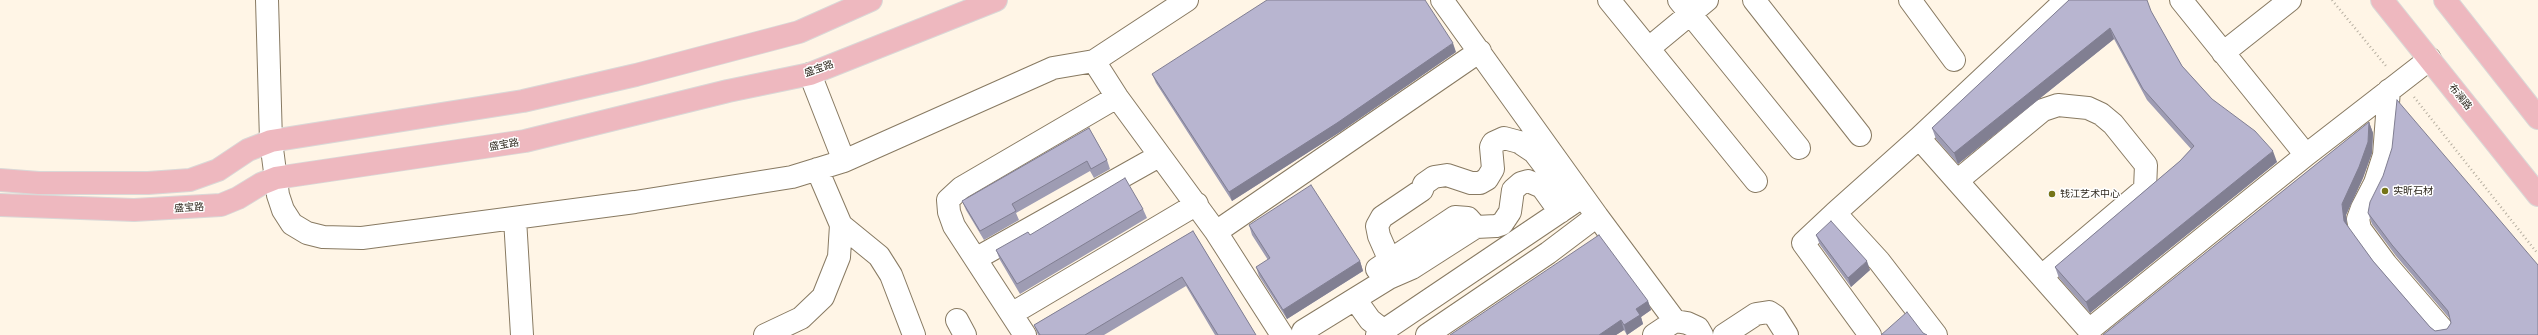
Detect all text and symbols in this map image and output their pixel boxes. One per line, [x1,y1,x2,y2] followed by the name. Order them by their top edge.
[803,58,835,80] street label: 盛宝路
[2446,82,2474,112] street label: 布澜路
[488,137,520,153] street label: 盛宝路
[2393,185,2433,197] place label: 实昕石材
[2380,186,2390,196] marker: 实昕石材
[2060,188,2120,200] place label: 钱江艺术中心
[2047,189,2057,199] marker: 钱江艺术中心
[174,201,204,215] street label: 盛宝路

